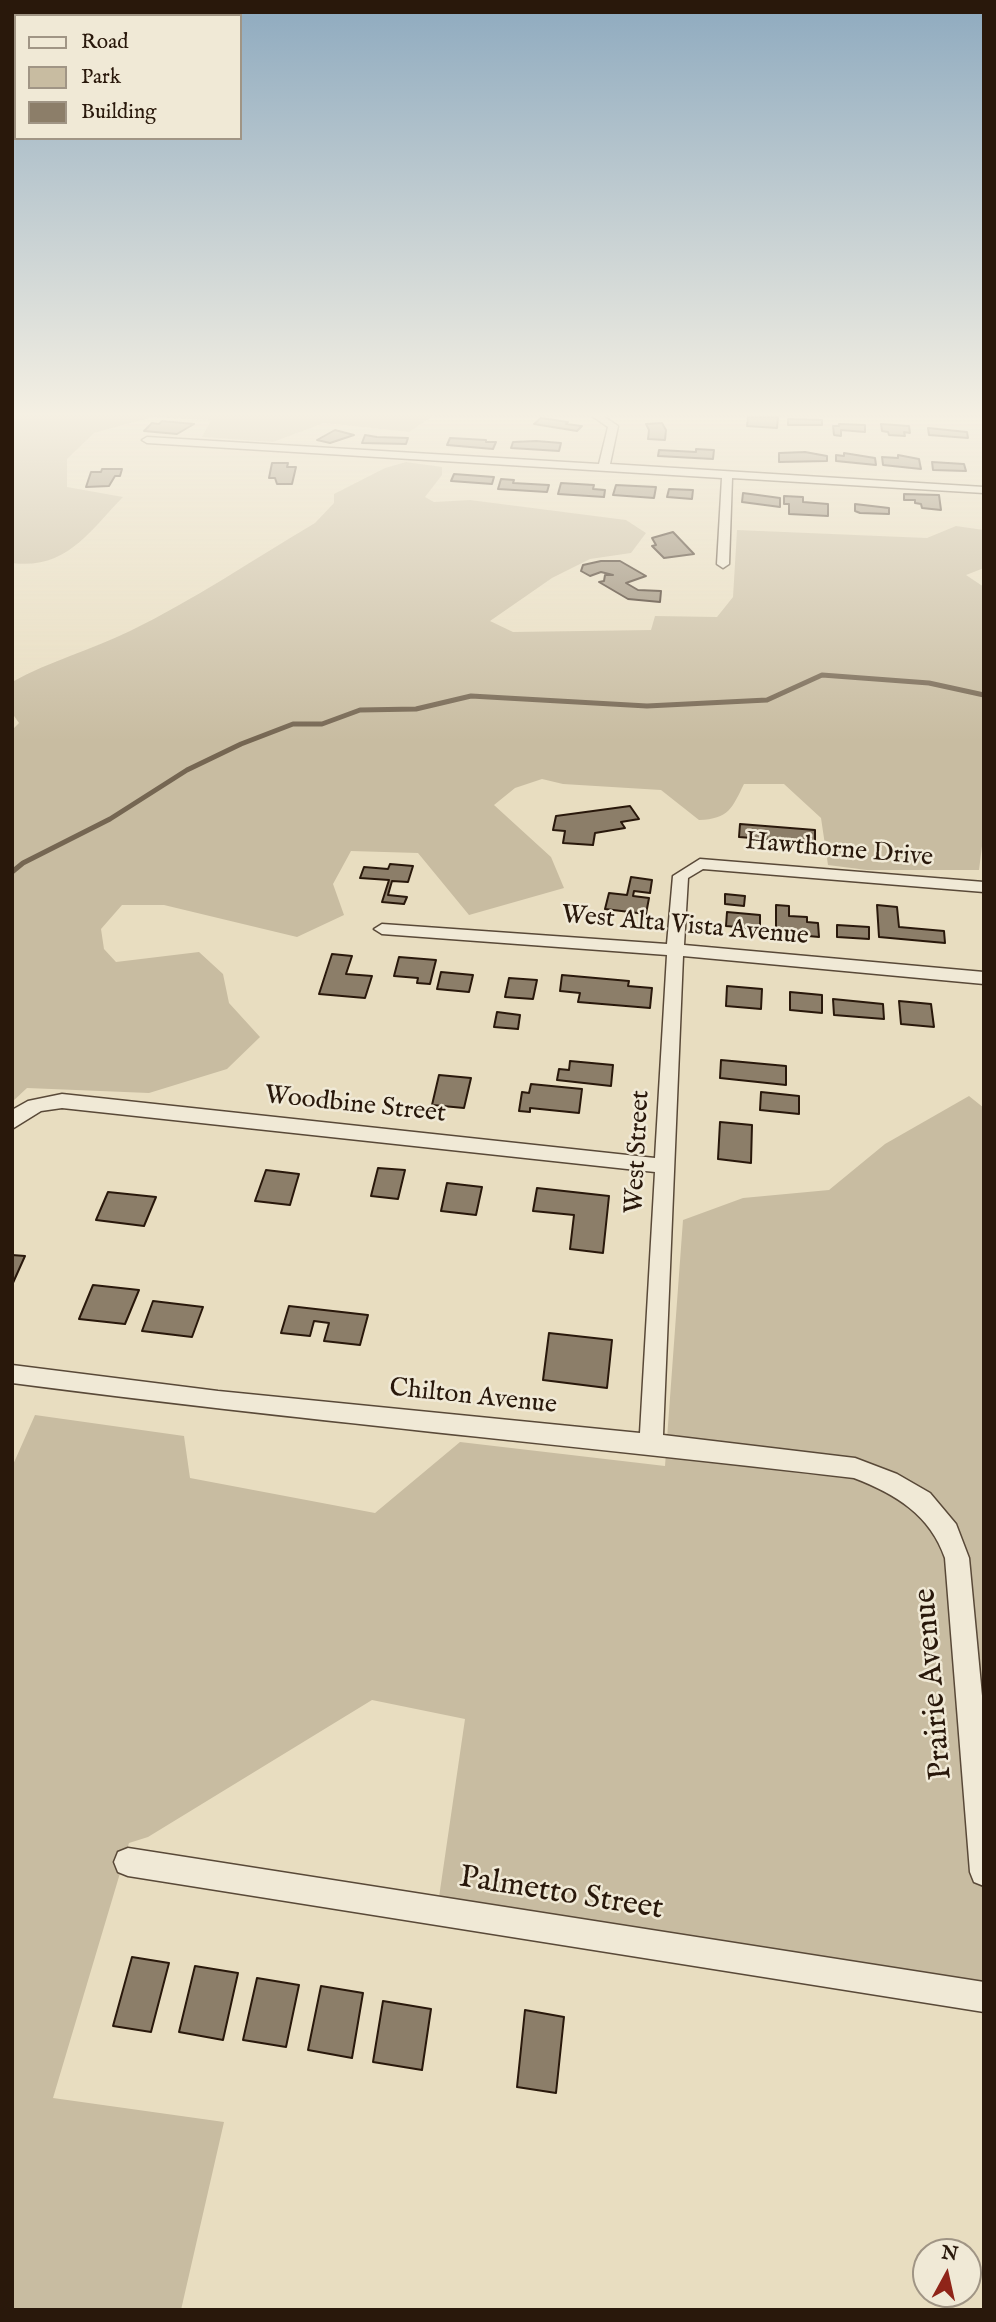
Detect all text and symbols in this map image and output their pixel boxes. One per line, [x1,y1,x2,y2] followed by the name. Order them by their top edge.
[14,14,242,140] legend
[81,29,128,56] text: Road
[81,64,121,91] text: Park
[81,99,156,126] text: Building
[744,827,934,875] street label: Hawthorne Drive
[560,901,810,953] street label: West Alta Vista Avenue
[263,1081,447,1131] street label: Woodbine Street
[620,1089,658,1215] street label: West Street
[388,1374,558,1422] street label: Chilton Avenue
[907,1587,963,1781] street label: Prairie Avenue
[456,1860,666,1930] street label: Palmetto Street
[912,2238,982,2308] north arrow
[940,2241,959,2267] text: N

